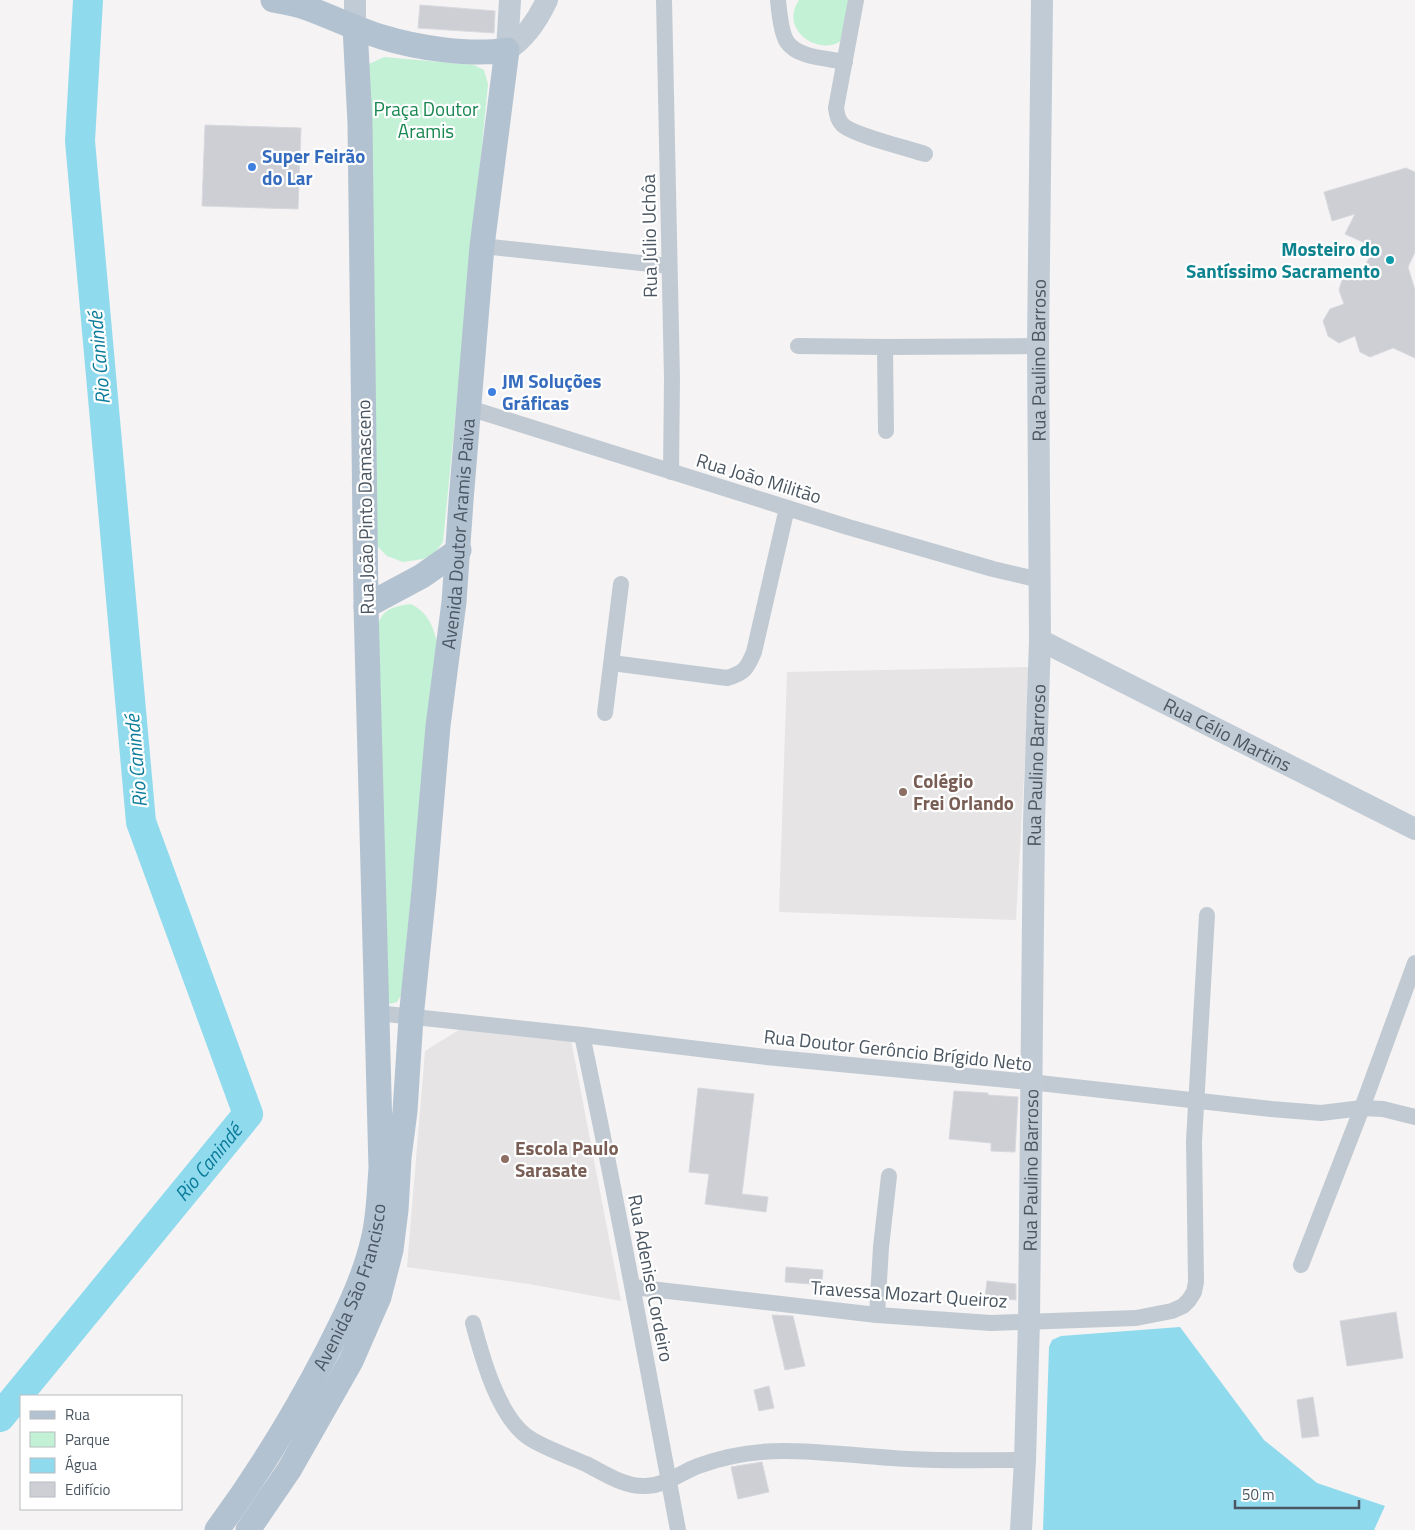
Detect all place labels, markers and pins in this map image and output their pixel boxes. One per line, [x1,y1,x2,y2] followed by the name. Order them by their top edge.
[262,141,365,192] place label: Super Feirão do Lar
[246,161,258,173] marker: Super Feirão do Lar
[1186,234,1380,285] place label: Mosteiro do Santíssimo Sacramento
[1384,254,1396,266] marker: Mosteiro do Santíssimo Sacramento
[502,366,601,417] place label: JM Soluções Gráficas
[486,386,498,398] marker: JM Soluções Gráficas
[913,766,1014,817] place label: Colégio Frei Orlando
[897,786,909,798] marker: Colégio Frei Orlando
[515,1133,619,1184] place label: Escola Paulo Sarasate
[499,1153,511,1165] marker: Escola Paulo Sarasate

